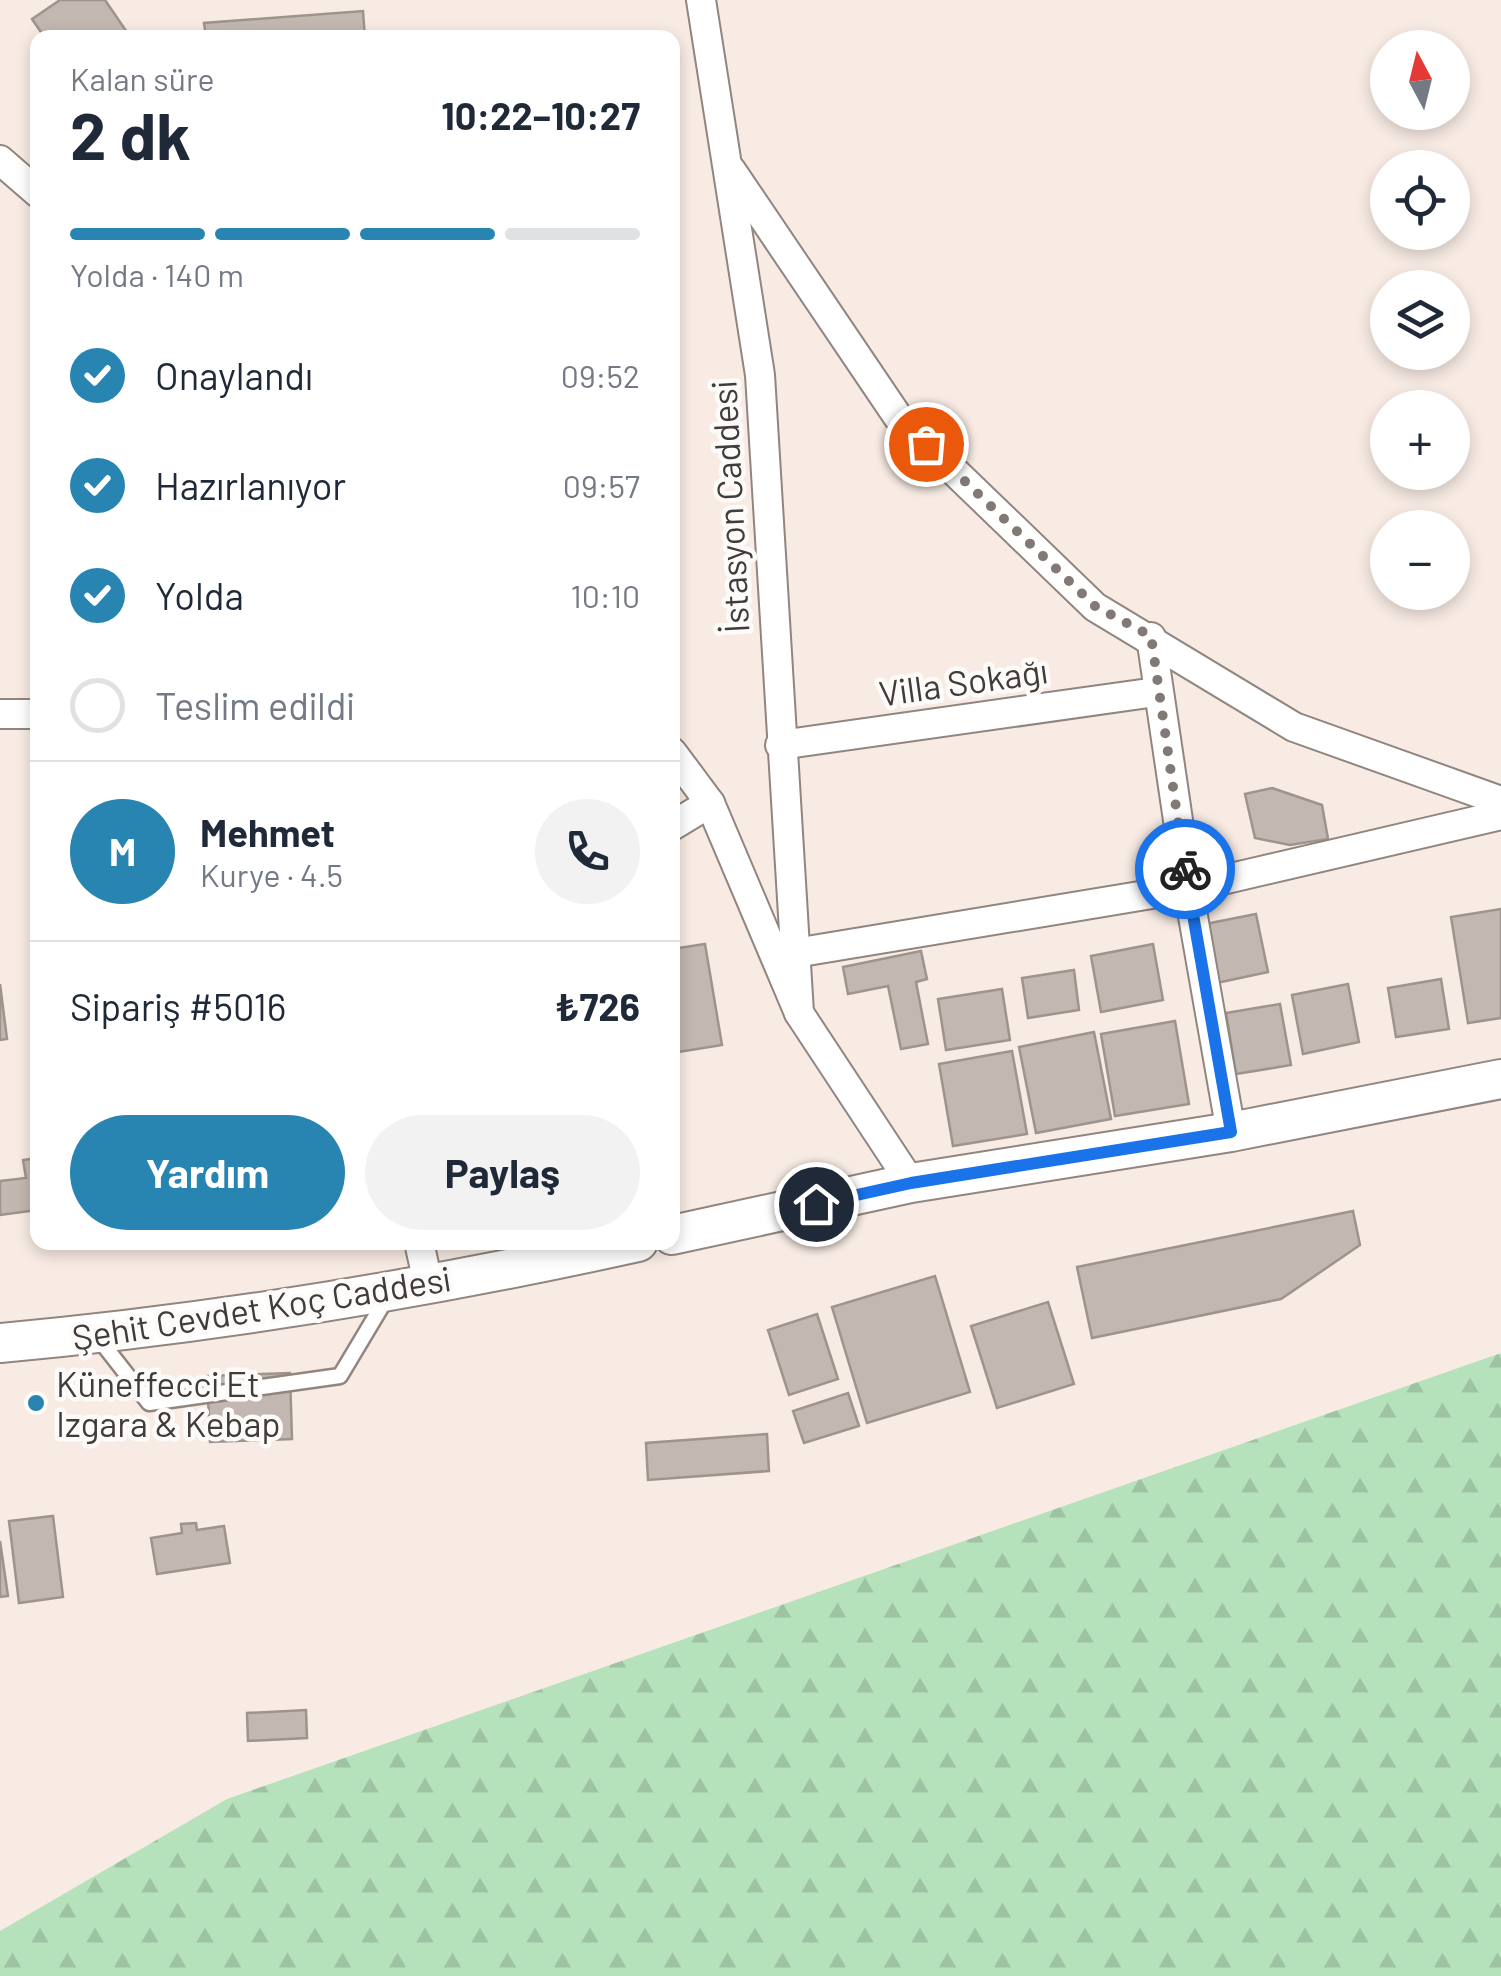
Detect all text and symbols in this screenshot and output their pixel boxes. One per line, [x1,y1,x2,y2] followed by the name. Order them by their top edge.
[1370,30,1470,130] north arrow
[1370,30,1470,610] map controls
[70,59,214,97] text: Kalan süre
[441,92,640,138] text: 10:22–10:27
[70,95,191,173] text: 2 dk
[1370,150,1470,250] button: locate
[70,255,244,293] text: Yolda · 140 m
[1370,270,1470,370] button: layers
[70,348,125,403] icon: check
[155,352,313,398] text: Onaylandı
[561,356,640,394] text: 09:52
[701,380,757,634] street label: İstasyon Caddesi
[1370,390,1470,490] button: +
[884,402,969,487] pin
[899,417,954,472] icon: bag
[70,458,125,513] icon: check
[155,462,346,508] text: Hazırlanıyor
[563,466,640,504] text: 09:57
[1370,510,1470,610] button: −
[70,568,125,623] icon: check
[155,572,244,618] text: Yolda
[571,576,640,614] text: 10:10
[876,648,1050,714] street label: Villa Sokağı
[155,682,355,728] text: Teslim edildi
[535,799,640,904] button: phone
[200,809,335,855] text: Mehmet
[1135,819,1235,919] courier
[109,828,136,874] text: M
[1158,842,1213,897] icon: bike
[200,855,343,893] text: Kurye · 4.5
[70,983,286,1029] text: Sipariş #5016
[555,983,640,1029] text: ₺726
[70,1115,345,1230] button: Yardım
[365,1115,640,1230] button: Paylaş
[774,1162,859,1247] pin
[789,1177,844,1232] icon: home
[69,1256,453,1358] street label: Şehit Cevdet Koç Caddesi
[56,1362,281,1444] place label: Küneffecci Et Izgara & Kebap
[25,1392,47,1414] marker: Küneffecci Et Izgara & Kebap

